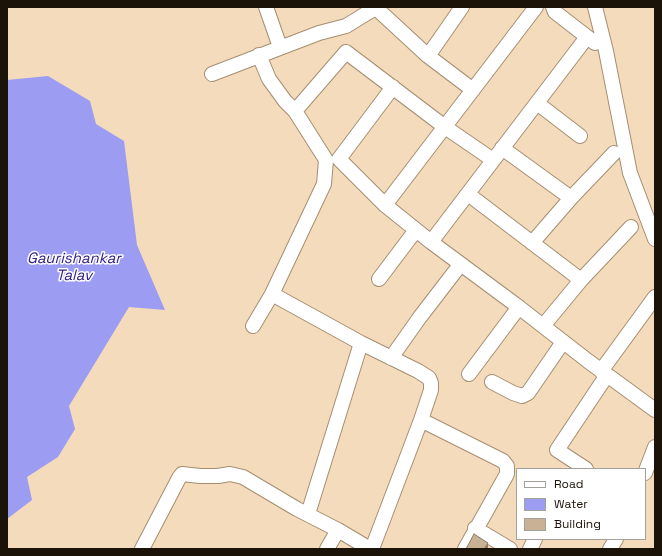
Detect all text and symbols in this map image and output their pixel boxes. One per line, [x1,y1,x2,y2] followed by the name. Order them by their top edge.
[27,250,121,285] water label: Gaurishankar Talav
[516,468,646,540] legend
[554,476,583,492] text: Road
[554,496,588,512] text: Water
[554,516,601,532] text: Building

